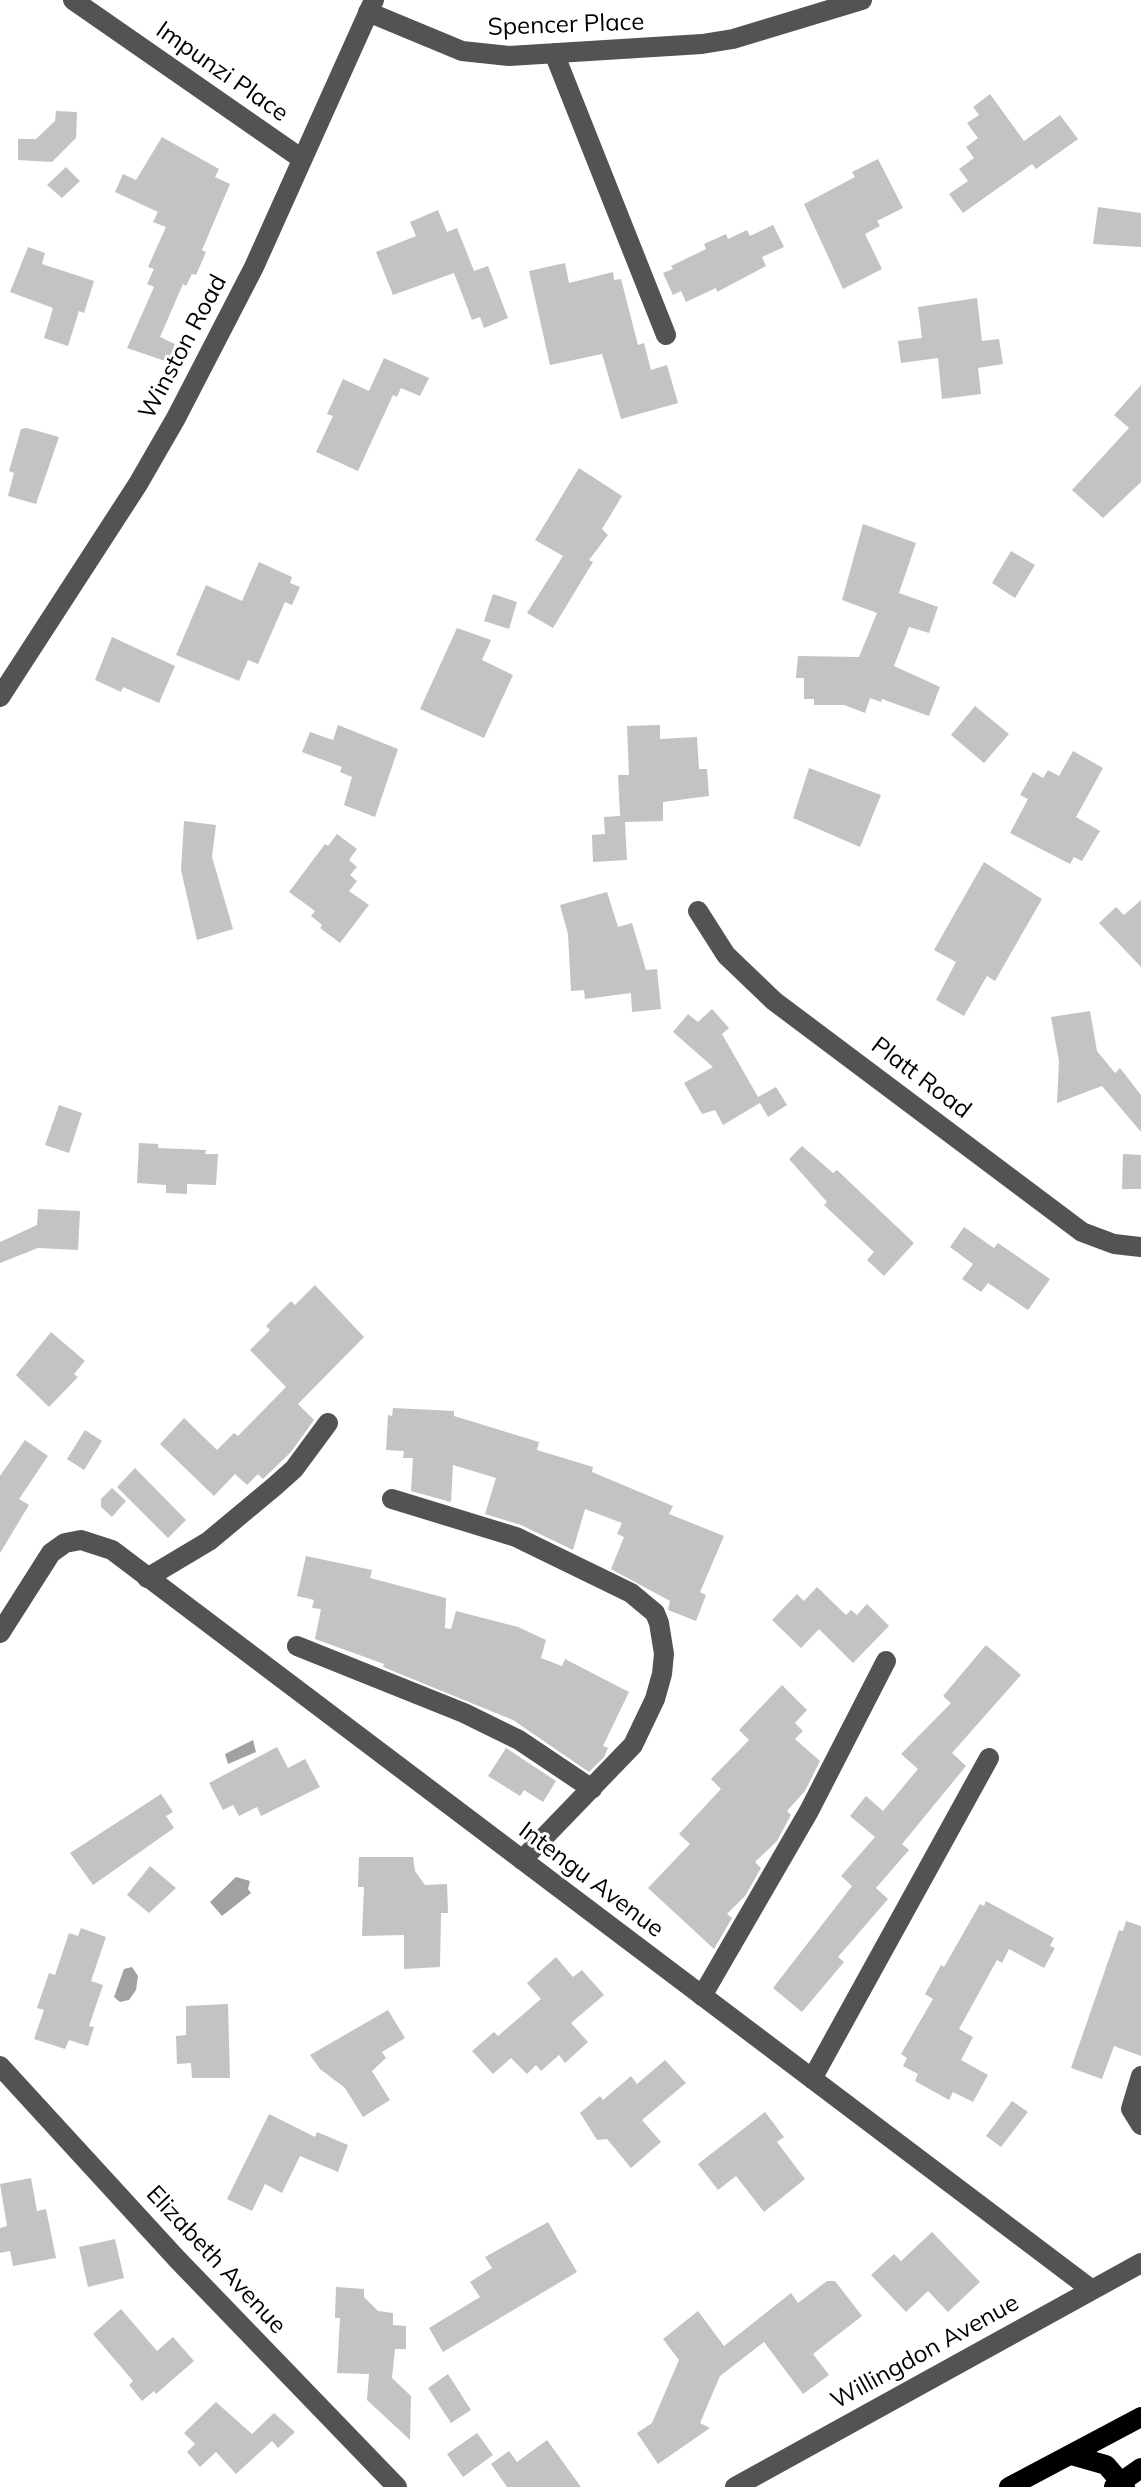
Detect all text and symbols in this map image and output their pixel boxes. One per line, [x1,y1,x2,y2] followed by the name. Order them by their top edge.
[487,8,645,42] street label: Spencer Place
[150,16,294,128] street label: Impunzi Place
[133,270,233,424] street label: Winston Road
[865,1031,977,1125] street label: Platt Road
[513,1816,669,1944] street label: Intengu Avenue
[140,2180,292,2340] street label: Elizabeth Avenue
[826,2288,1024,2416] street label: Willingdon Avenue

